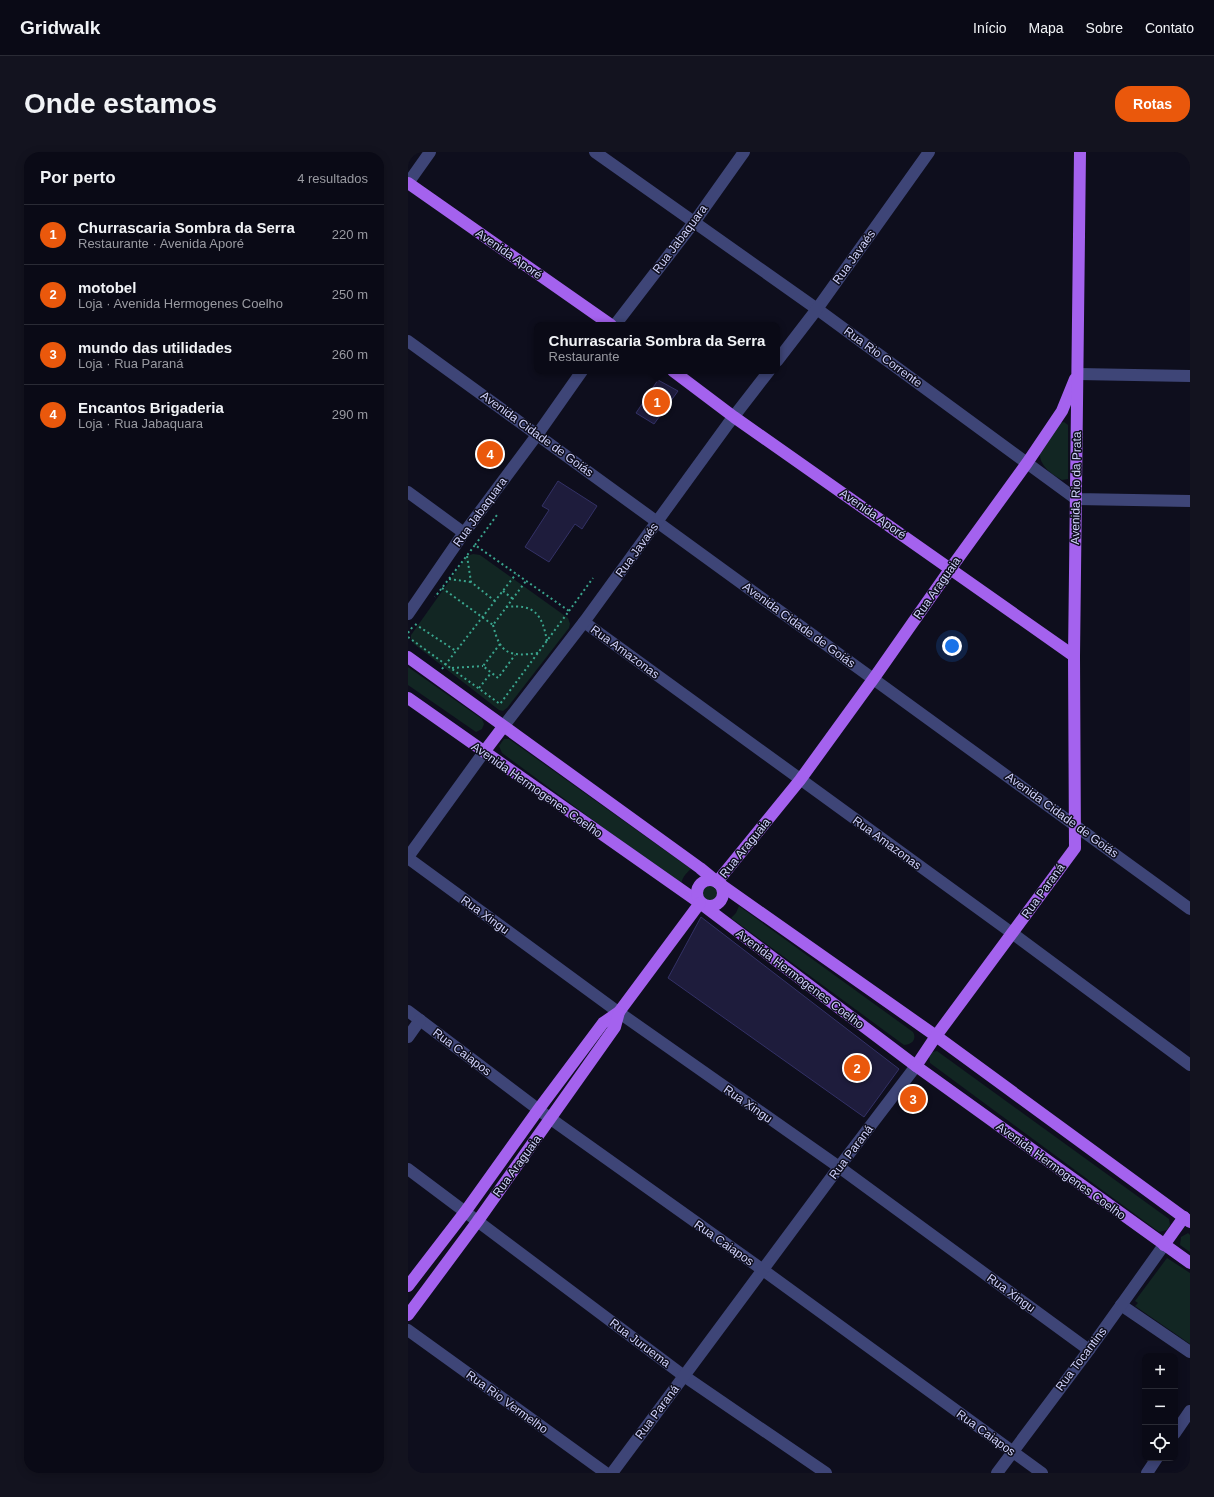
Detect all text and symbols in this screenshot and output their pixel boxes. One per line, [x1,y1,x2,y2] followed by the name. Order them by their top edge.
[20,17,100,38] text: Gridwalk
[973,20,1007,36] text: Início
[1029,20,1064,36] text: Mapa
[1086,20,1123,36] text: Sobre
[1145,20,1194,36] text: Contato
[1115,86,1190,122] button: Rotas
[24,88,217,119] text: Onde estamos
[40,168,116,187] text: Por perto
[297,171,368,186] text: 4 resultados
[650,202,710,276] street label: Rua Jabaquara
[78,219,295,236] text: Churrascaria Sombra da Serra
[473,226,545,282] street label: Avenida Aporé
[49,227,57,242] text: 1
[332,227,368,242] text: 220 m
[830,227,878,287] street label: Rua Javaés
[78,236,244,251] text: Restaurante · Avenida Aporé
[78,279,136,296] text: motobel
[49,287,57,302] text: 2
[332,287,368,302] text: 250 m
[78,296,283,311] text: Loja · Avenida Hermogenes Coelho
[534,322,780,374] popup
[841,324,925,390] street label: Rua Rio Corrente
[549,332,765,349] text: Churrascaria Sombra da Serra
[78,339,232,356] text: mundo das utilidades
[49,347,57,362] text: 3
[332,347,368,362] text: 260 m
[549,349,619,364] text: Restaurante
[78,356,184,371] text: Loja · Rua Paraná
[644,387,670,417] pin: 1
[478,388,596,480] street label: Avenida Cidade de Goiás
[78,399,224,416] text: Encantos Brigaderia
[49,407,57,422] text: 4
[332,407,368,422] text: 290 m
[78,416,203,431] text: Loja · Rua Jabaquara
[1068,431,1084,545] street label: Avenida Rio da Prata
[477,439,503,469] pin: 4
[450,474,510,549] street label: Rua Jabaquara
[837,486,909,542] street label: Avenida Aporé
[613,520,661,580] street label: Rua Javaés
[910,554,964,622] street label: Rua Araguaia
[740,579,858,671] street label: Avenida Cidade de Goiás
[588,622,662,682] street label: Rua Amazonas
[942,636,962,656] your location
[469,739,605,841] street label: Avenida Hermogenes Coelho
[1003,769,1121,861] street label: Avenida Cidade de Goiás
[850,813,924,873] street label: Rua Amazonas
[717,815,774,881] street label: Rua Araguaia
[1019,861,1068,921] street label: Rua Paraná
[458,893,512,937] street label: Rua Xingu
[733,926,867,1032] street label: Avenida Hermogenes Coelho
[430,1026,494,1078] street label: Rua Caiapos
[844,1053,870,1083] pin: 2
[721,1082,775,1126] street label: Rua Xingu
[900,1084,926,1114] pin: 3
[994,1119,1129,1223] street label: Avenida Hermogenes Coelho
[826,1122,876,1182] street label: Rua Paraná
[490,1132,544,1200] street label: Rua Araguaia
[692,1217,756,1269] street label: Rua Caiapos
[984,1271,1038,1315] street label: Rua Xingu
[607,1316,673,1370] street label: Rua Juruema
[1053,1325,1109,1393] street label: Rua Tocantins
[1142,1353,1178,1461] map controls
[1142,1353,1178,1389] button: +
[463,1368,551,1436] street label: Rua Rio Vermelho
[632,1382,682,1442] street label: Rua Paraná
[1142,1389,1178,1425] button: −
[954,1407,1018,1459] street label: Rua Caiapos
[1142,1425,1178,1461] button: locate

